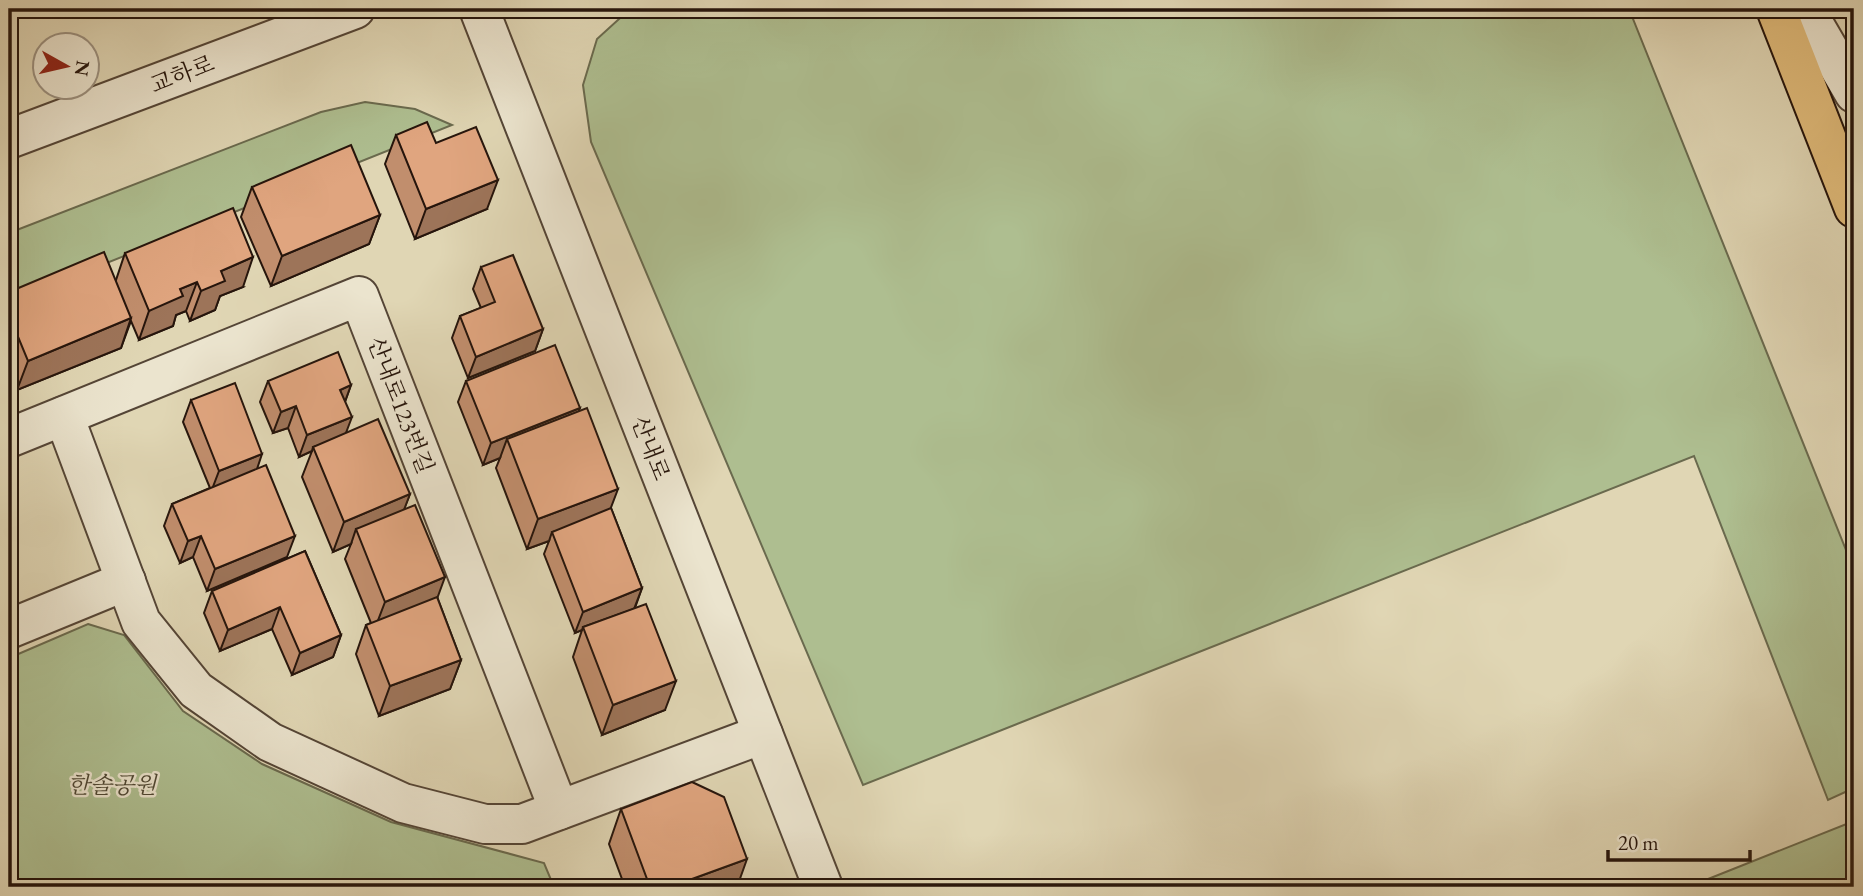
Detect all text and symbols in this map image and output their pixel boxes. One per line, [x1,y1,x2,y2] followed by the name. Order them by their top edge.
[32,32,102,102] north arrow
[146,48,218,100] street label: 교하로
[69,59,96,78] text: N
[361,332,441,478] street label: 산내로123번길
[625,412,677,484] street label: 산내로
[68,770,158,800] park label: 한솔공원
[1608,819,1749,863] scale bar
[1618,829,1659,856] text: 20 m

